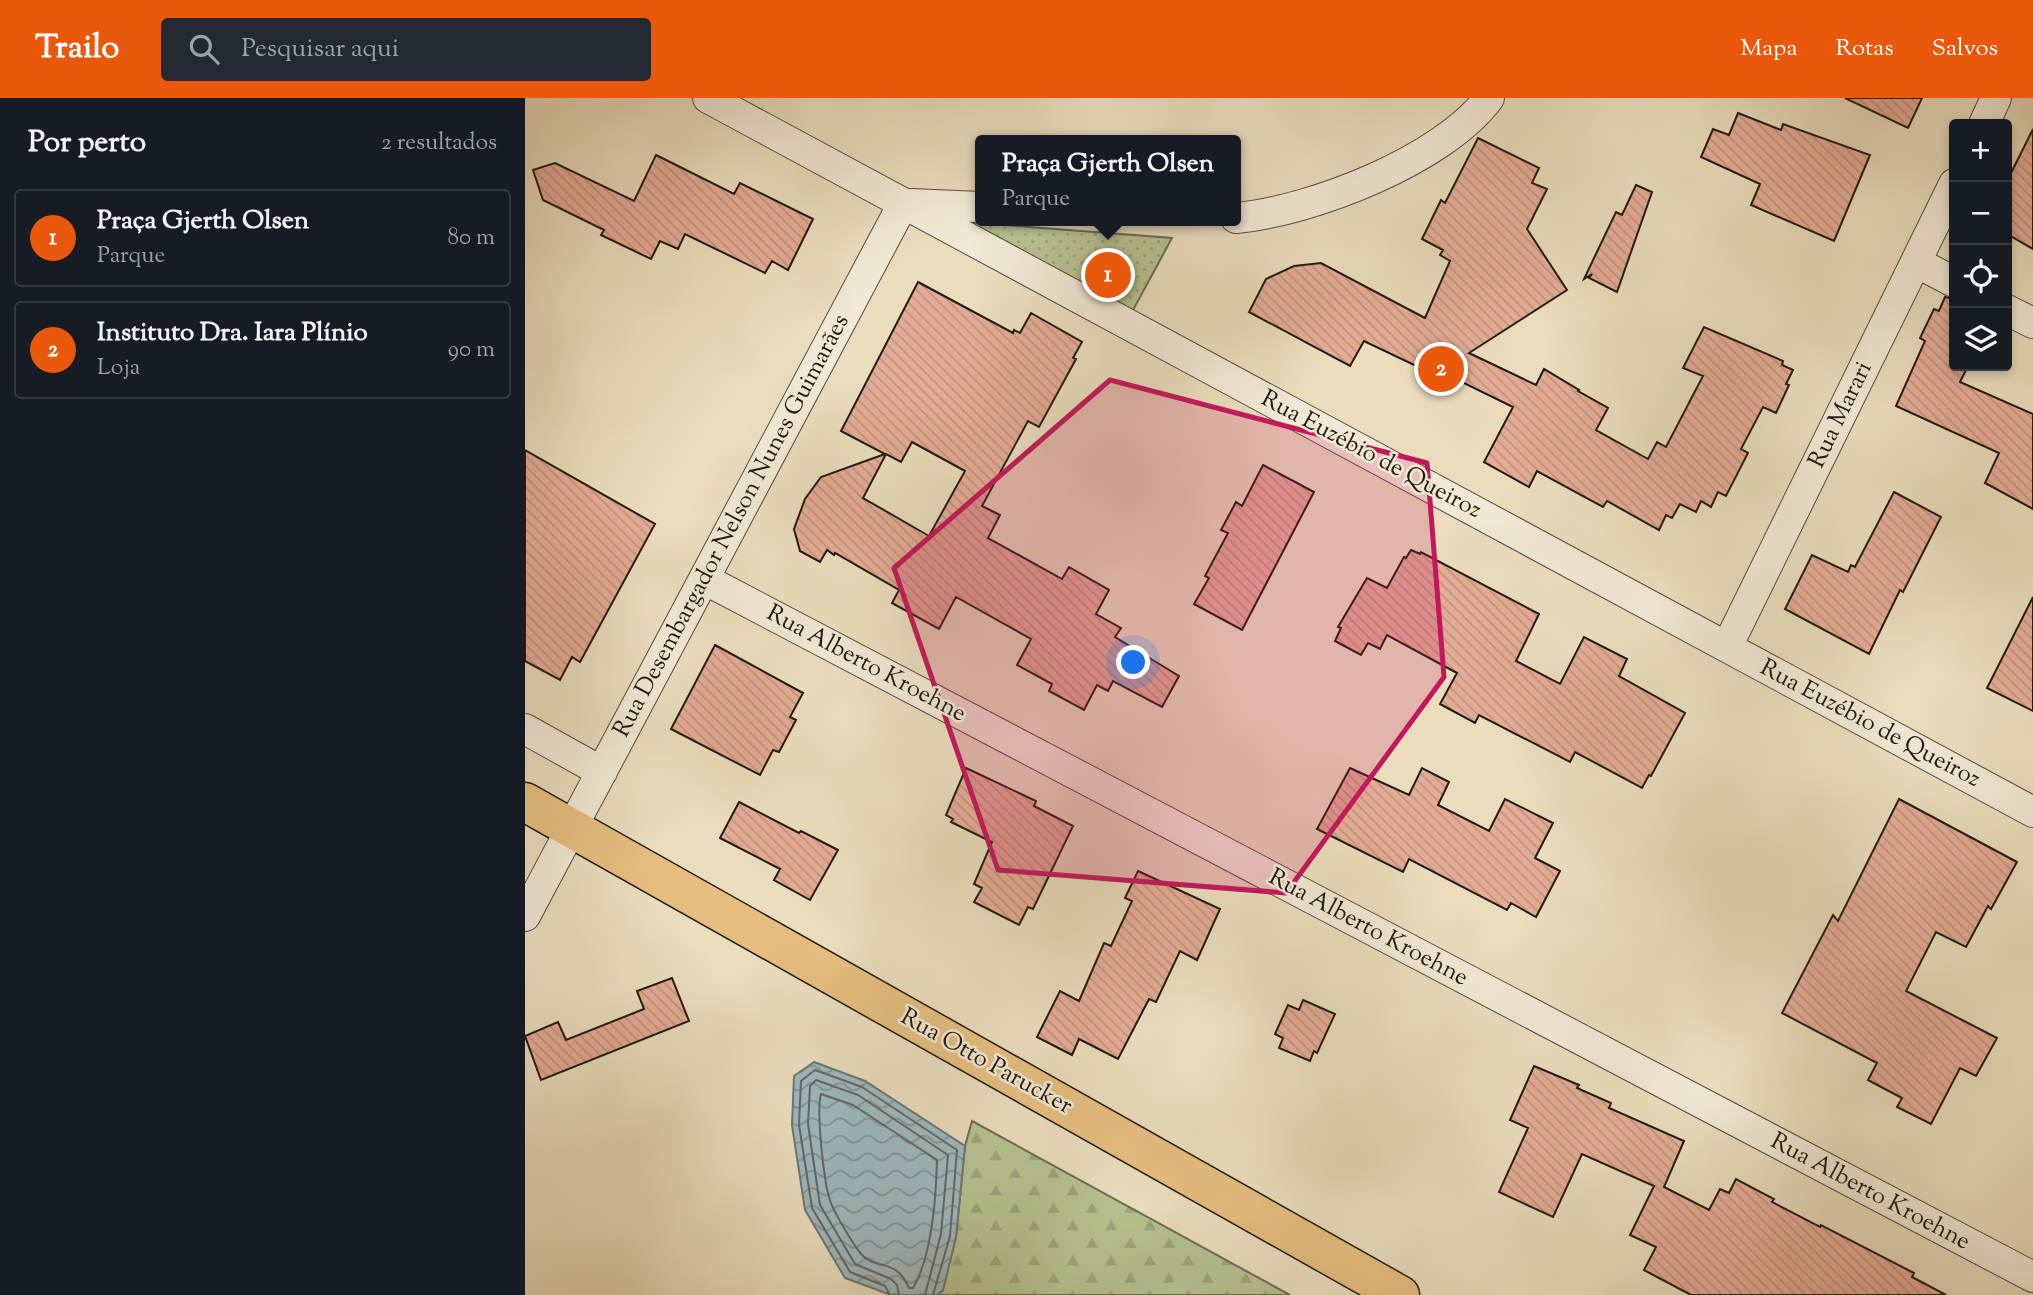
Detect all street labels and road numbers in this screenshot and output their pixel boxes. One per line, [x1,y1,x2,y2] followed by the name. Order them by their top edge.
[605,308,859,744] street label: Rua Desembargador Nelson Nunes Guimarães
[1801,356,1882,474] street label: Rua Marari
[1255,382,1487,528] street label: Rua Euzébio de Queiroz
[760,597,972,731] street label: Rua Alberto Kroehne
[1754,651,1986,797] street label: Rua Euzébio de Queiroz
[1262,861,1474,995] street label: Rua Alberto Kroehne
[894,1001,1078,1123] street label: Rua Otto Parucker
[1764,1125,1976,1259] street label: Rua Alberto Kroehne

